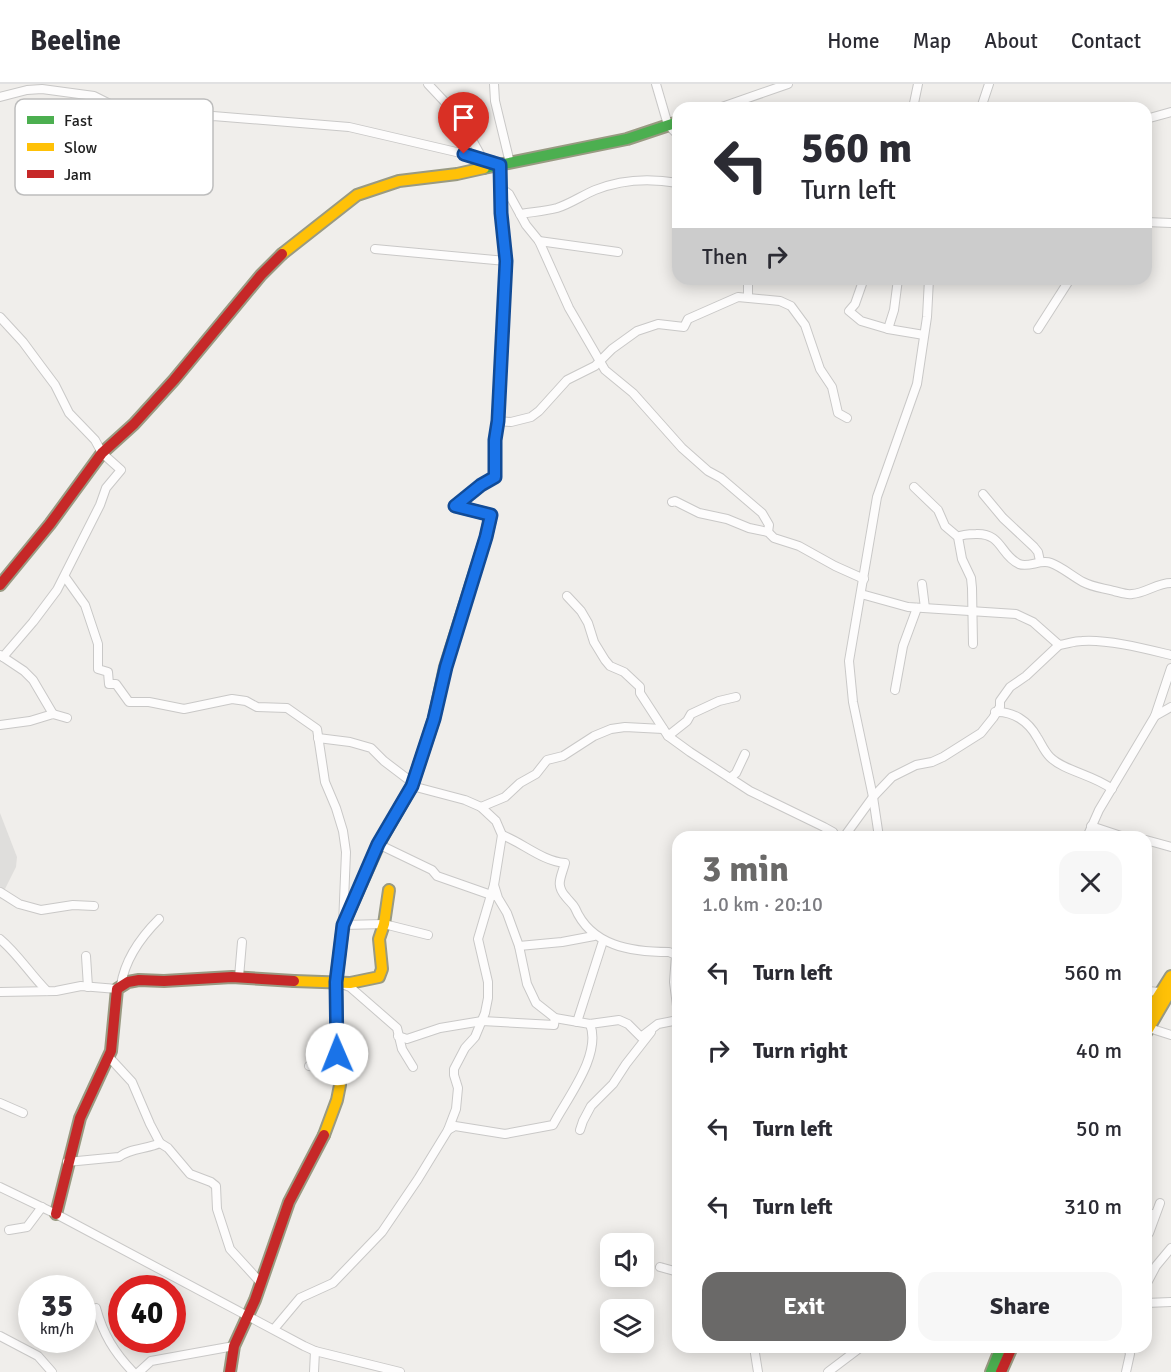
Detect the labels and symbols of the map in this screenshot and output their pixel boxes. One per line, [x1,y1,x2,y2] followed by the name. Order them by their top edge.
[438,92,489,154] pin
[15,99,213,195] legend
[64,111,93,131] text: Fast
[64,138,98,158] text: Slow
[64,165,92,185] text: Jam
[305,1022,369,1086] position arrow
[108,1275,186,1353] speed limit sign: 40

